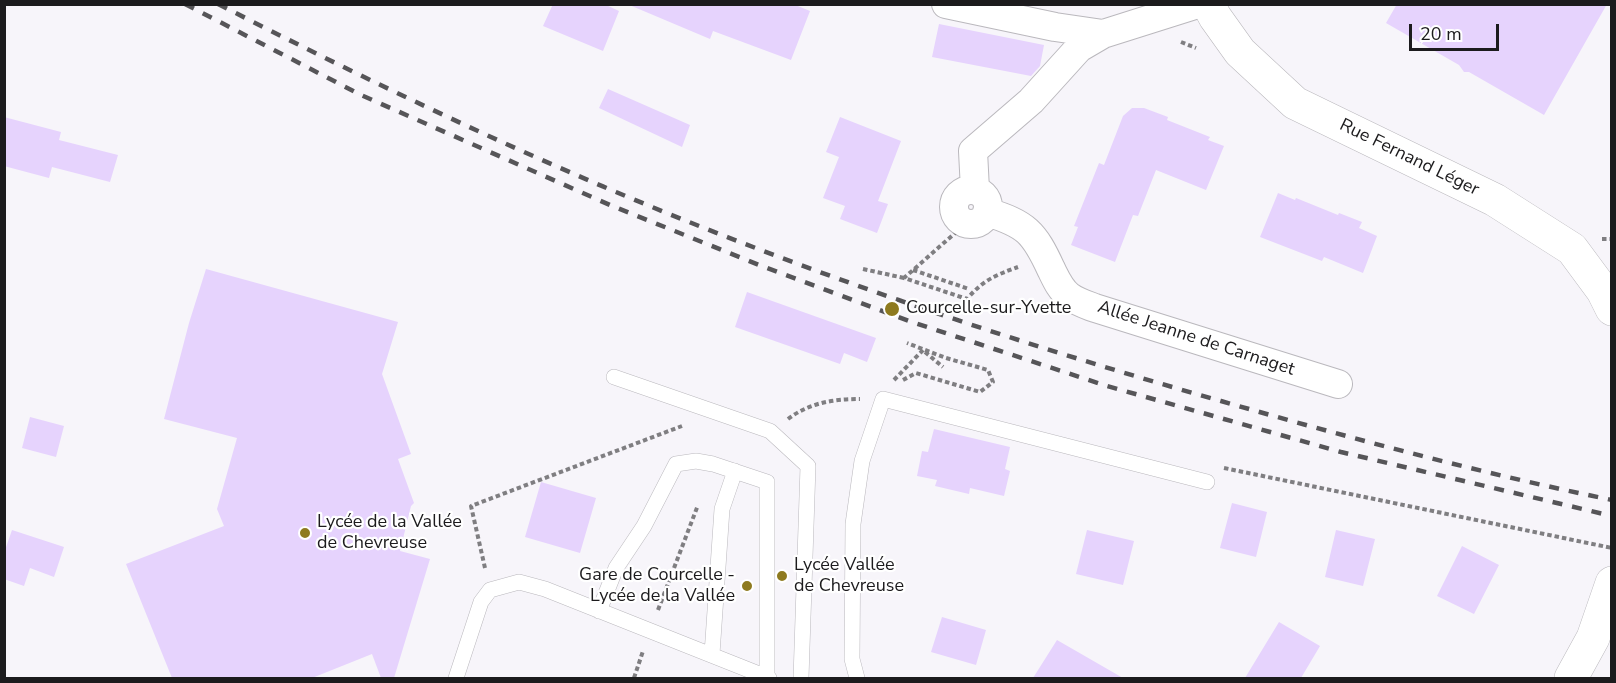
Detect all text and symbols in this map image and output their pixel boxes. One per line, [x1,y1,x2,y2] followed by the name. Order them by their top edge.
[1412,12,1502,50] scale bar
[1420,22,1462,46] text: 20 m
[1336,115,1482,201] street label: Rue Fernand Léger
[1095,297,1297,381] street label: Allée Jeanne de Carnaget
[906,298,1071,320] place label: Courcelle-sur-Yvette
[883,300,901,318] marker: Courcelle-sur-Yvette
[317,512,462,554] place label: Lycée de la Vallée de Chevreuse
[298,526,312,540] marker: Lycée de la Vallée de Chevreuse
[794,555,904,598] place label: Lycée Vallée de Chevreuse
[579,565,735,608] place label: Gare de Courcelle - Lycée de la Vallée
[775,569,789,583] marker: Lycée Vallée de Chevreuse
[740,579,754,593] marker: Gare de Courcelle - Lycée de la Vallée

